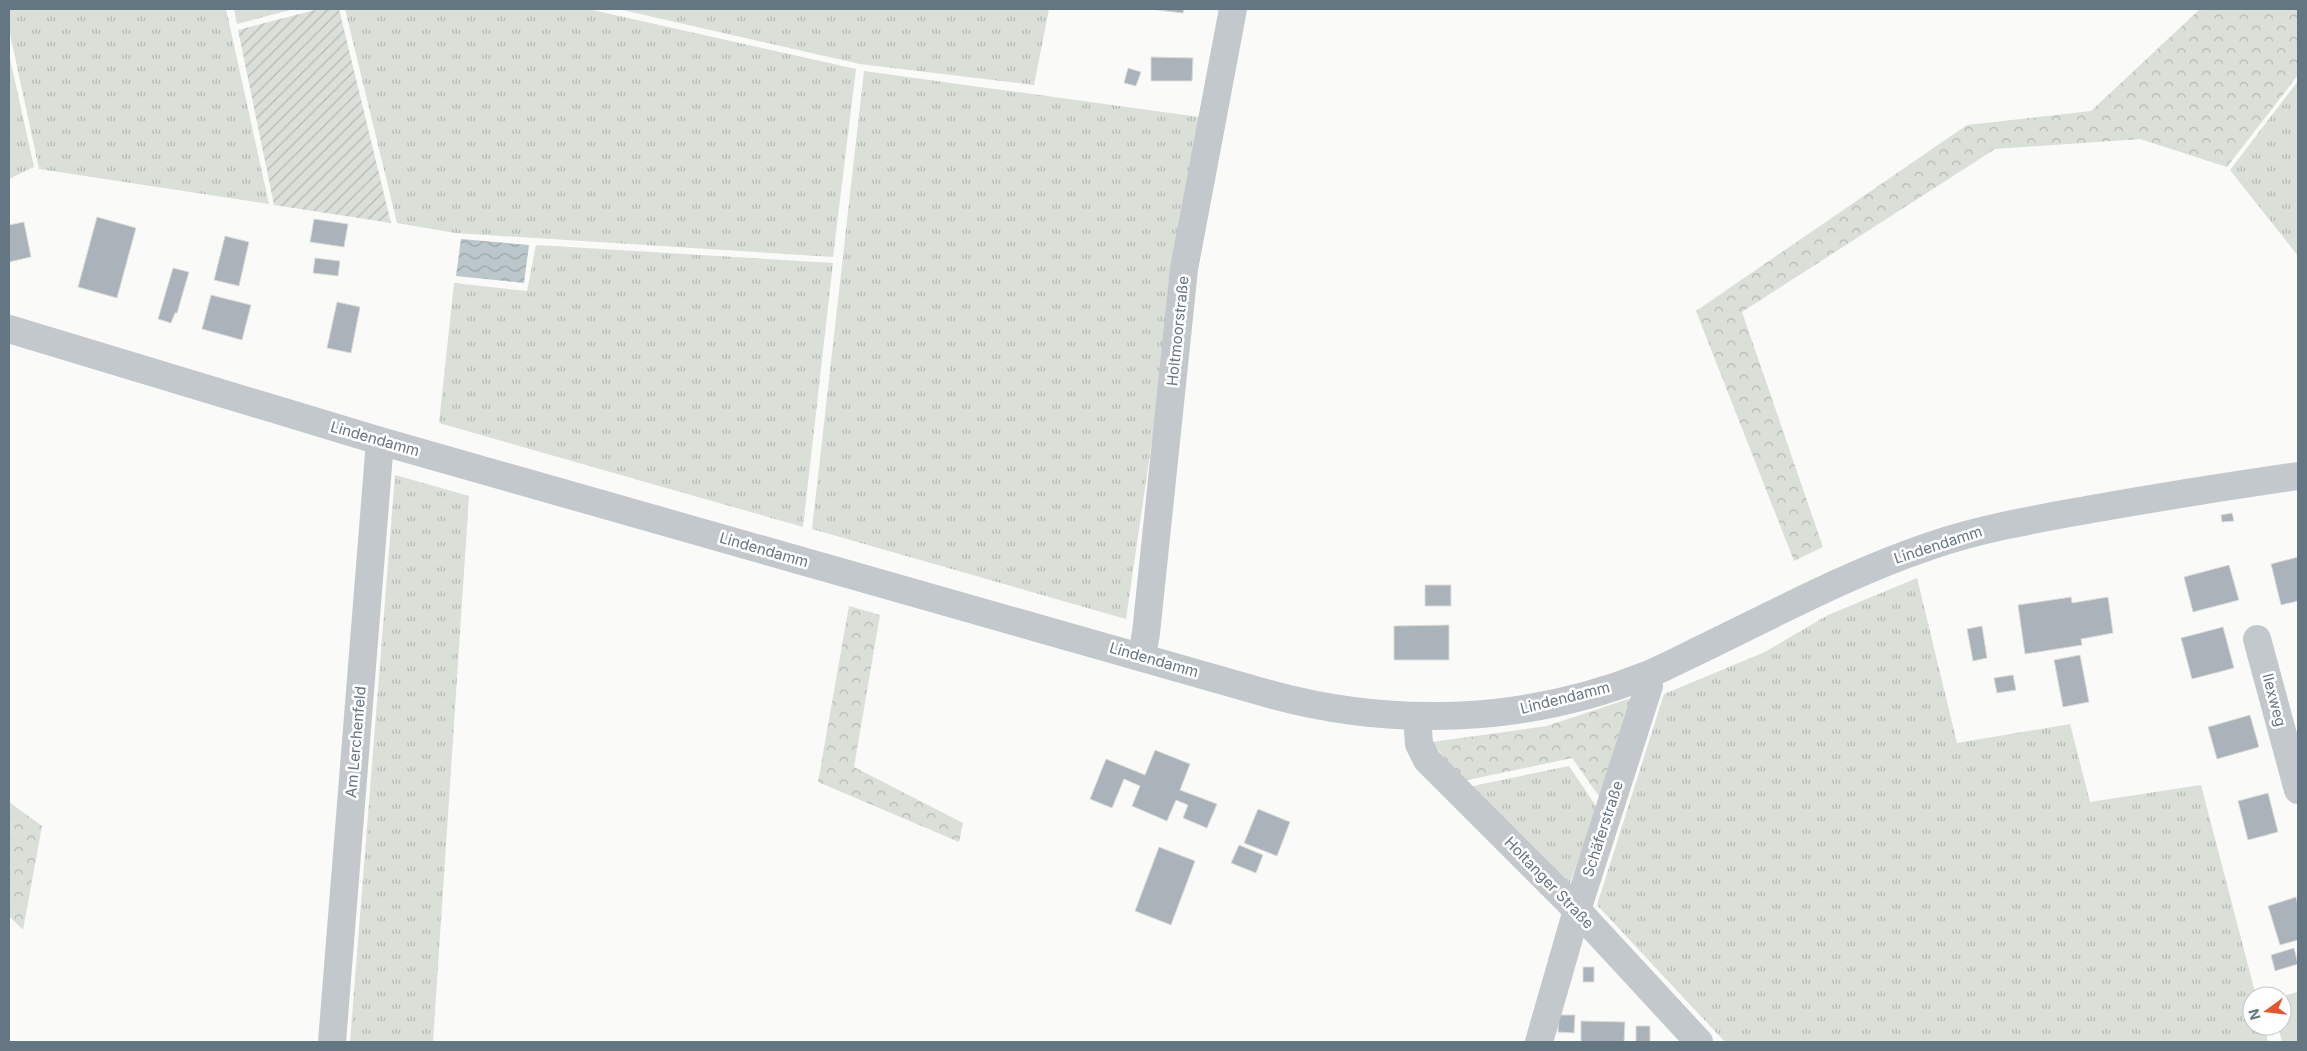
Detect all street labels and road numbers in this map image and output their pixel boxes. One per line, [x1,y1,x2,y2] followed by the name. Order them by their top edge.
[1162,275,1193,387] street label: Holtmoorstraße
[328,417,422,460] street label: Lindendamm
[1891,521,1984,568] street label: Lindendamm
[717,528,811,571] street label: Lindendamm
[1107,638,1201,681] street label: Lindendamm
[2258,671,2291,729] street label: Ilexweg
[1518,677,1612,718] street label: Lindendamm
[341,685,370,799] street label: Am Lerchenfeld
[1578,778,1627,879] street label: Schäferstraße
[1501,833,1598,933] street label: Holtanger Straße

